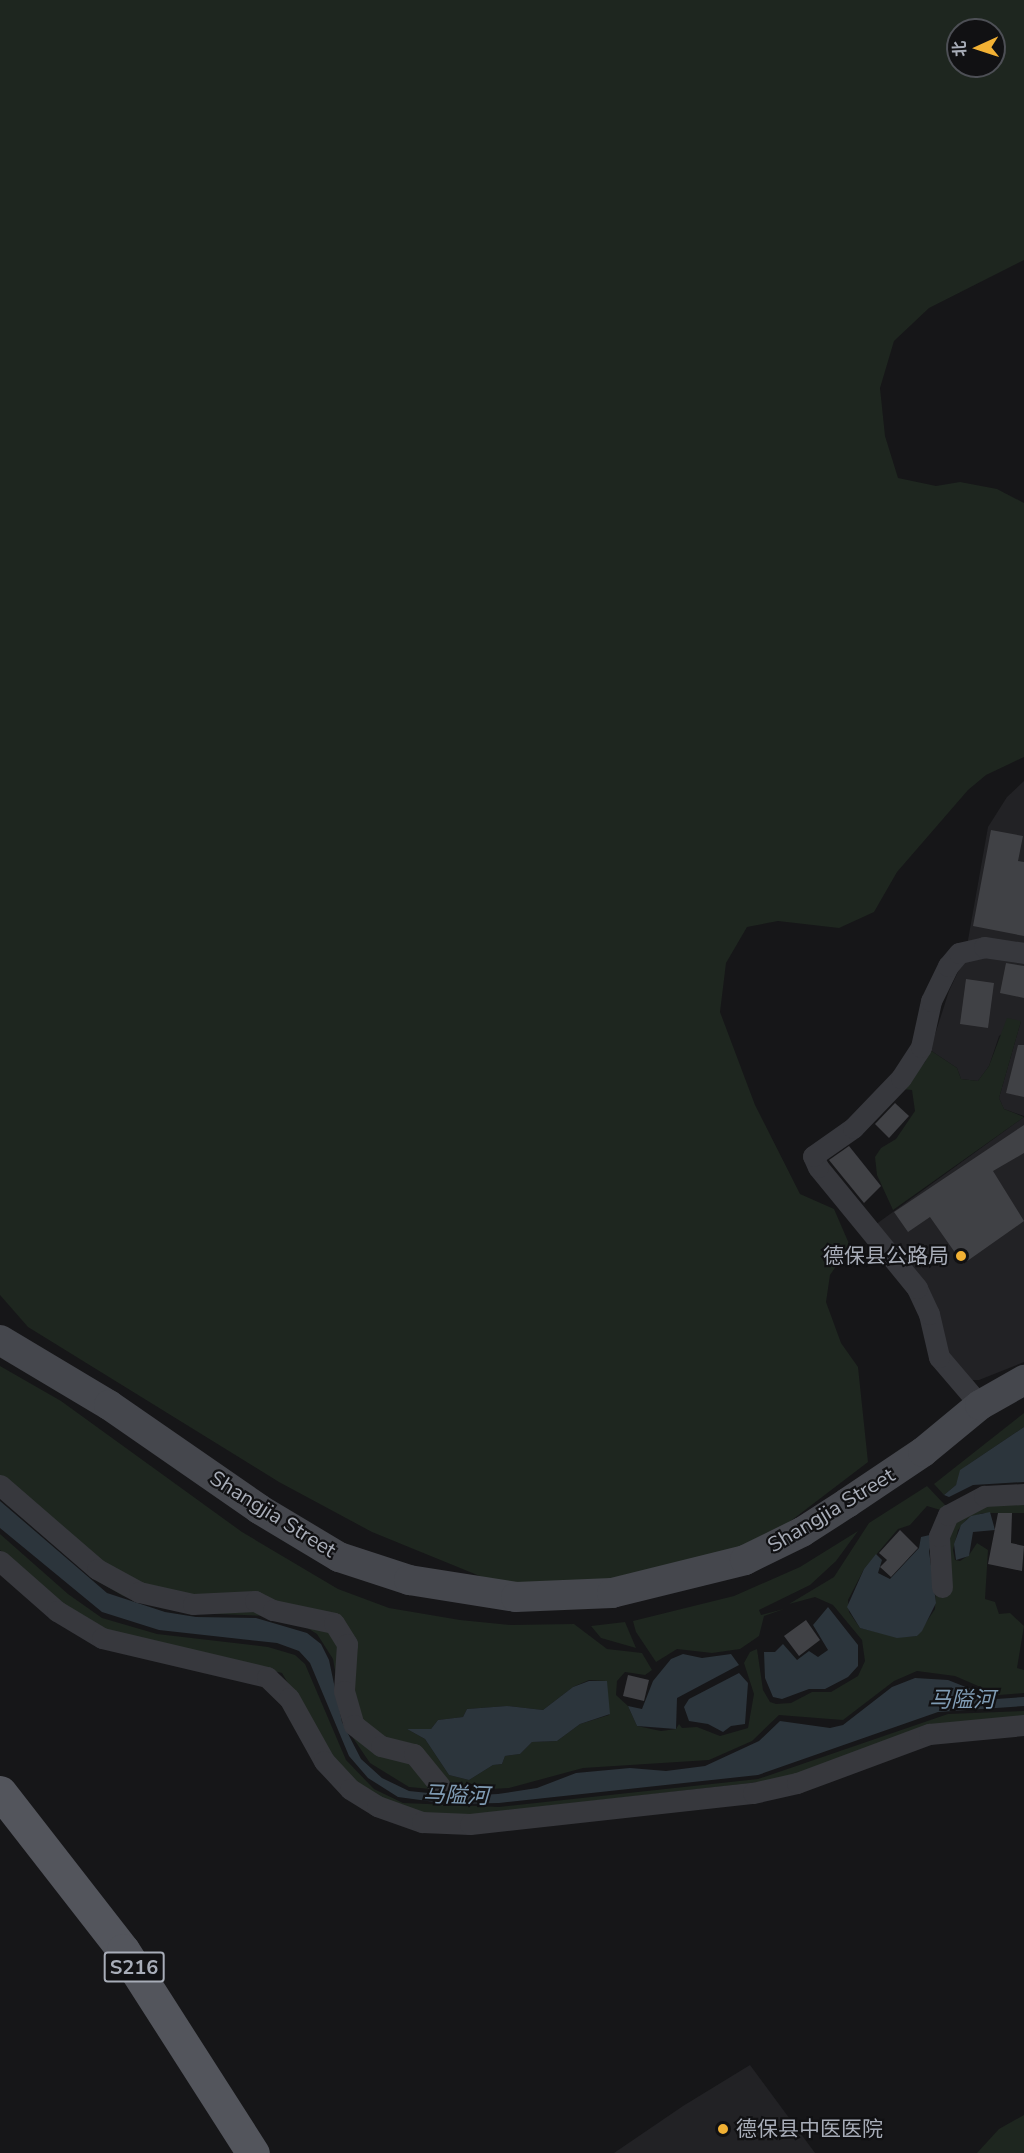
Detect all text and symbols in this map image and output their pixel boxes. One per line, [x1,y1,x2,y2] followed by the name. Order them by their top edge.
[946,18,1006,78] north arrow
[949,40,971,57] text: 北
[823,1243,949,1269] place label: 德保县公路局
[954,1249,968,1263] marker: 德保县公路局
[763,1462,899,1558] street label: Shangjia Street
[205,1465,341,1563] street label: Shangjia Street
[929,1688,995,1714] water label: 马隘河
[423,1782,489,1810] water label: 马隘河
[102,1950,166,1984] road number: S216
[736,2116,883,2142] place label: 德保县中医医院
[714,2120,732,2138] marker: 德保县中医医院

